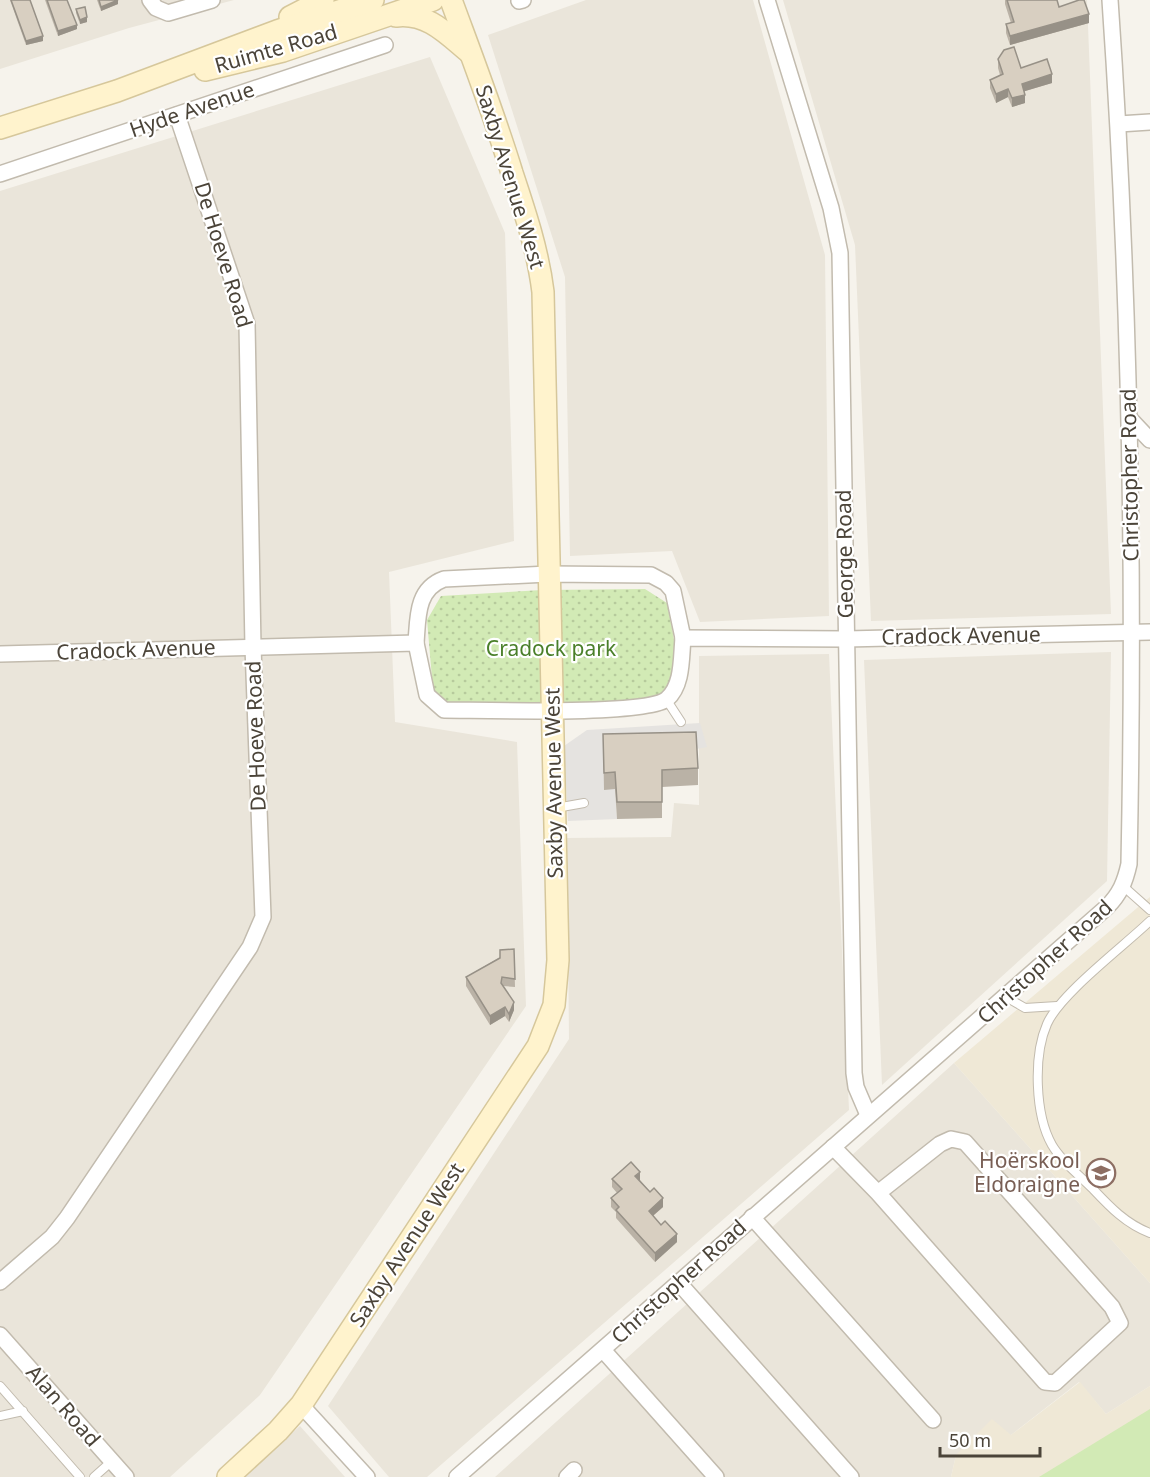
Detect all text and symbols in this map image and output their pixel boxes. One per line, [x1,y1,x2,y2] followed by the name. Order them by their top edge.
[211,17,340,79] street label: Ruimte Road
[126,75,258,143] street label: Hyde Avenue
[470,81,552,272] street label: Saxby Avenue West
[189,179,259,331] street label: De Hoeve Road
[1113,388,1145,562] street label: Christopher Road
[829,489,859,619] street label: George Road
[881,620,1041,650] street label: Cradock Avenue
[56,632,216,666] street label: Cradock Avenue
[486,634,617,662] park label: Cradock park
[238,660,272,812] street label: De Hoeve Road
[537,687,569,879] street label: Saxby Avenue West
[971,893,1118,1030] street label: Christopher Road
[974,1146,1080,1198] place label: Hoërskool Eldoraigne
[342,1156,470,1332] street label: Saxby Avenue West
[1085,1157,1117,1189] school or university icon: Hoërskool Eldoraigne
[605,1213,752,1350] street label: Christopher Road
[21,1359,107,1452] street label: Alan Road
[940,1420,1040,1458] scale bar
[949,1428,991,1452] text: 50 m

